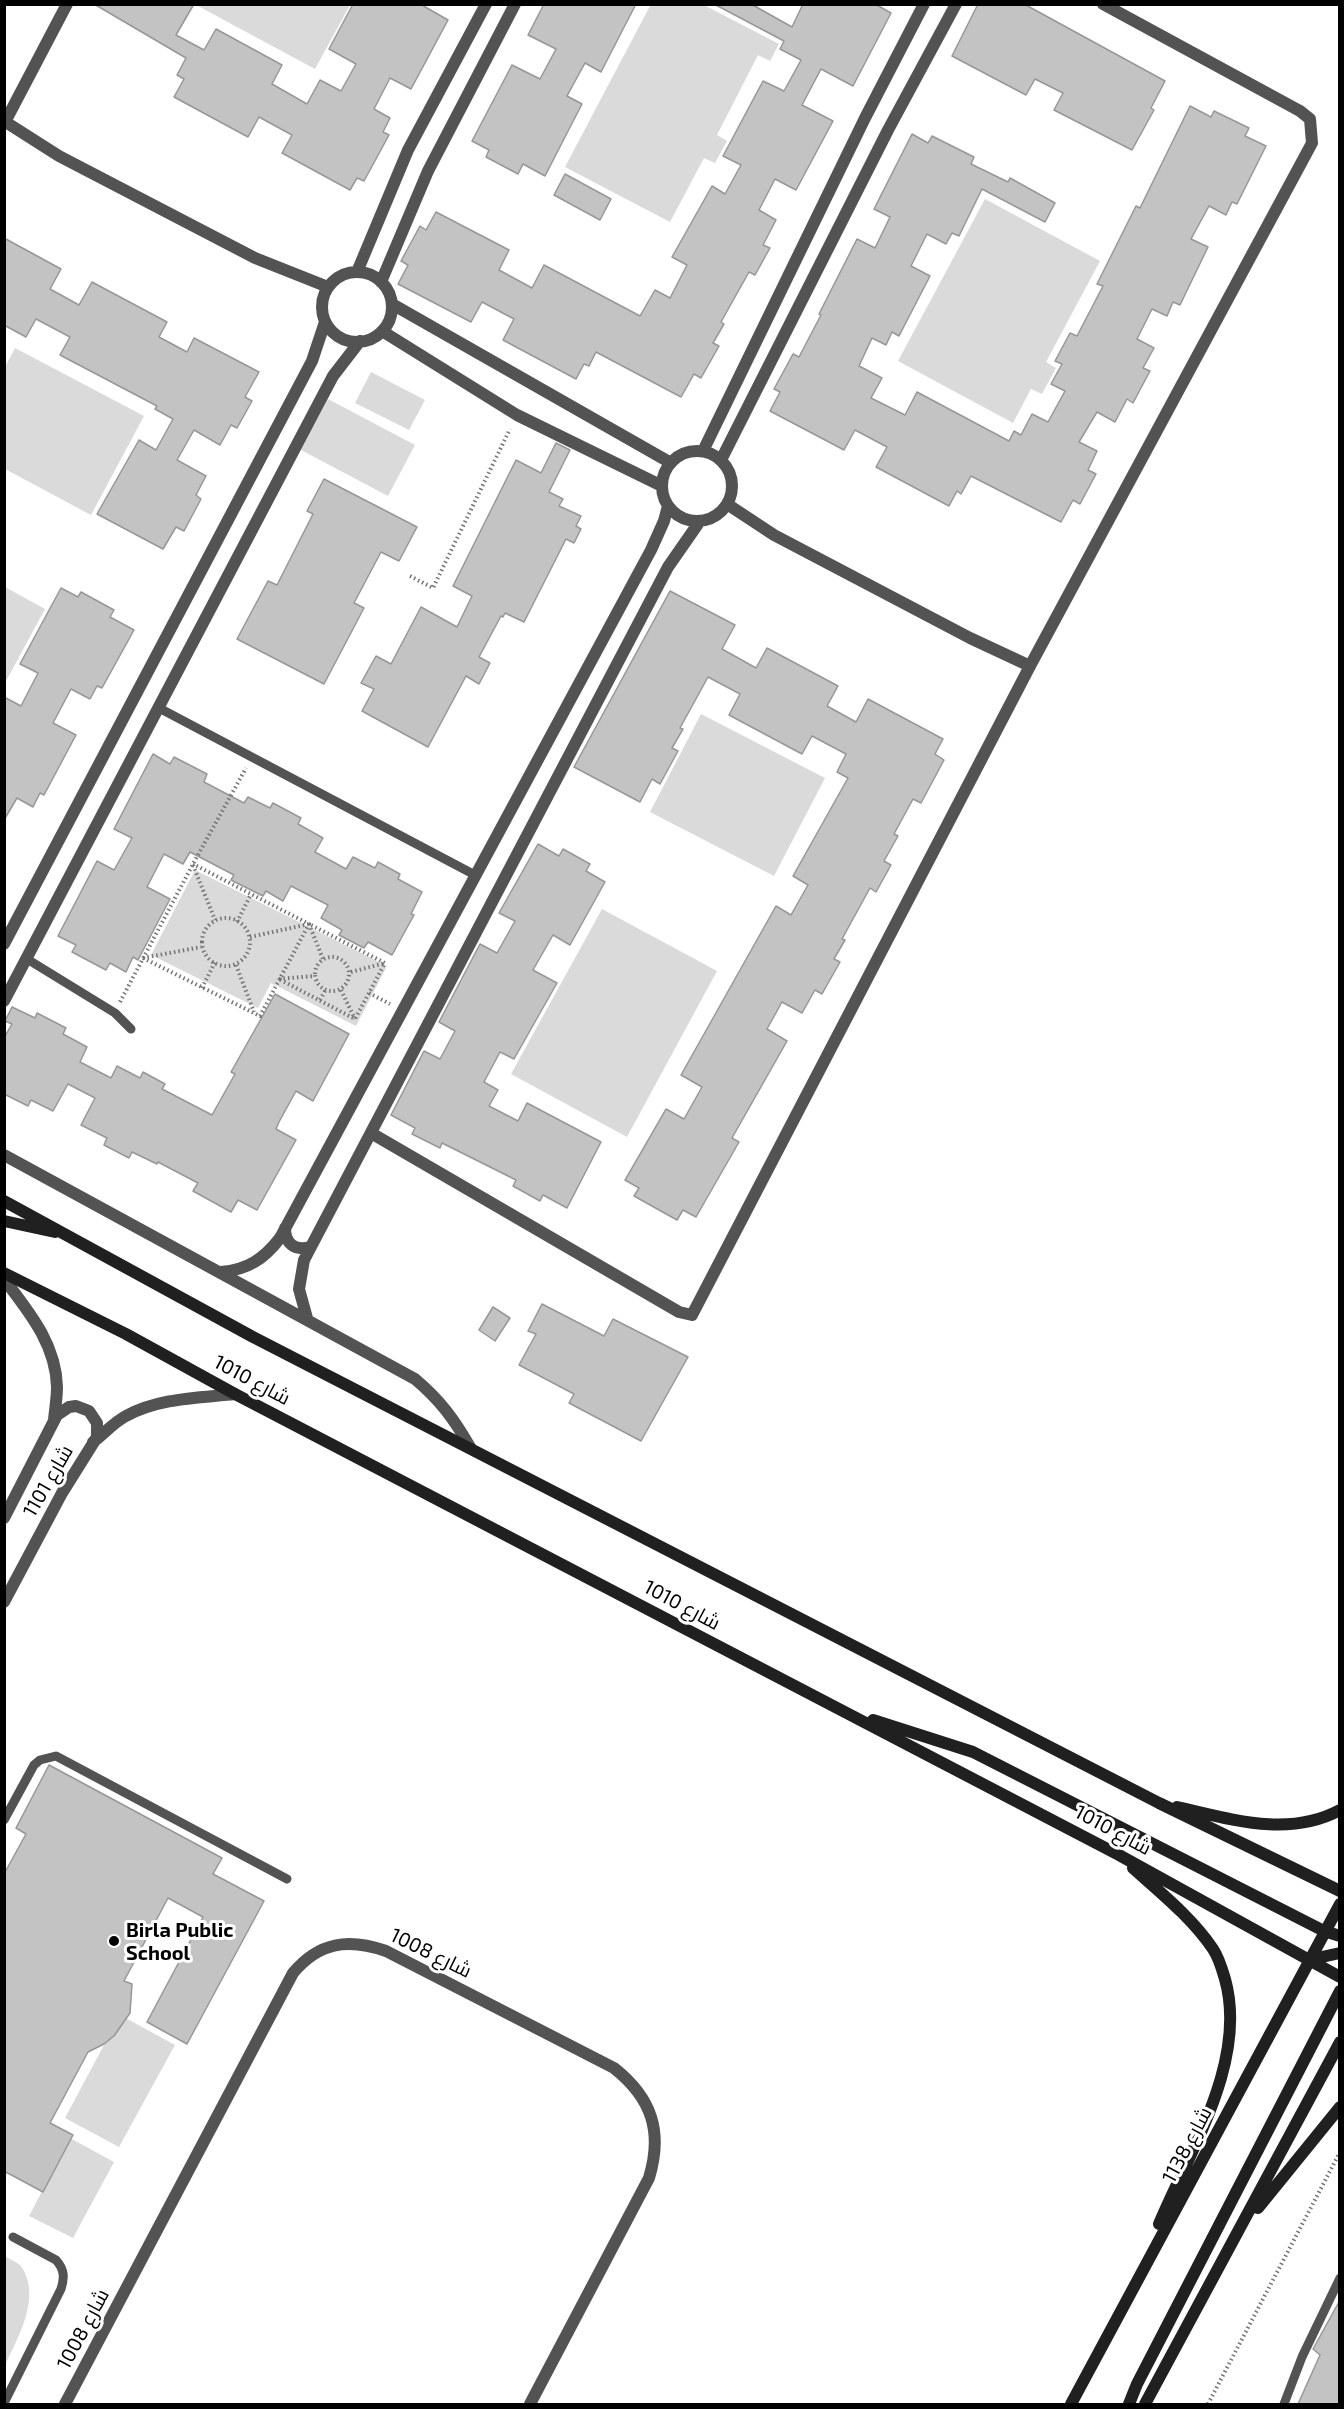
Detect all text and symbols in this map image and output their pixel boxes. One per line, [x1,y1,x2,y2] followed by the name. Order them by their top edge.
[210,1350,294,1410] street label: شارع 1010
[18,1441,78,1521] street label: شارع 1101
[640,1575,724,1635] street label: شارع 1010
[1071,1800,1155,1860] street label: شارع 1010
[126,1918,233,1965] place label: Birla Public School
[386,1923,476,1983] street label: شارع 1008
[107,1934,121,1948] marker: Birla Public School
[1157,2103,1217,2187] street label: شارع 1138
[52,2285,114,2373] street label: شارع 1008

